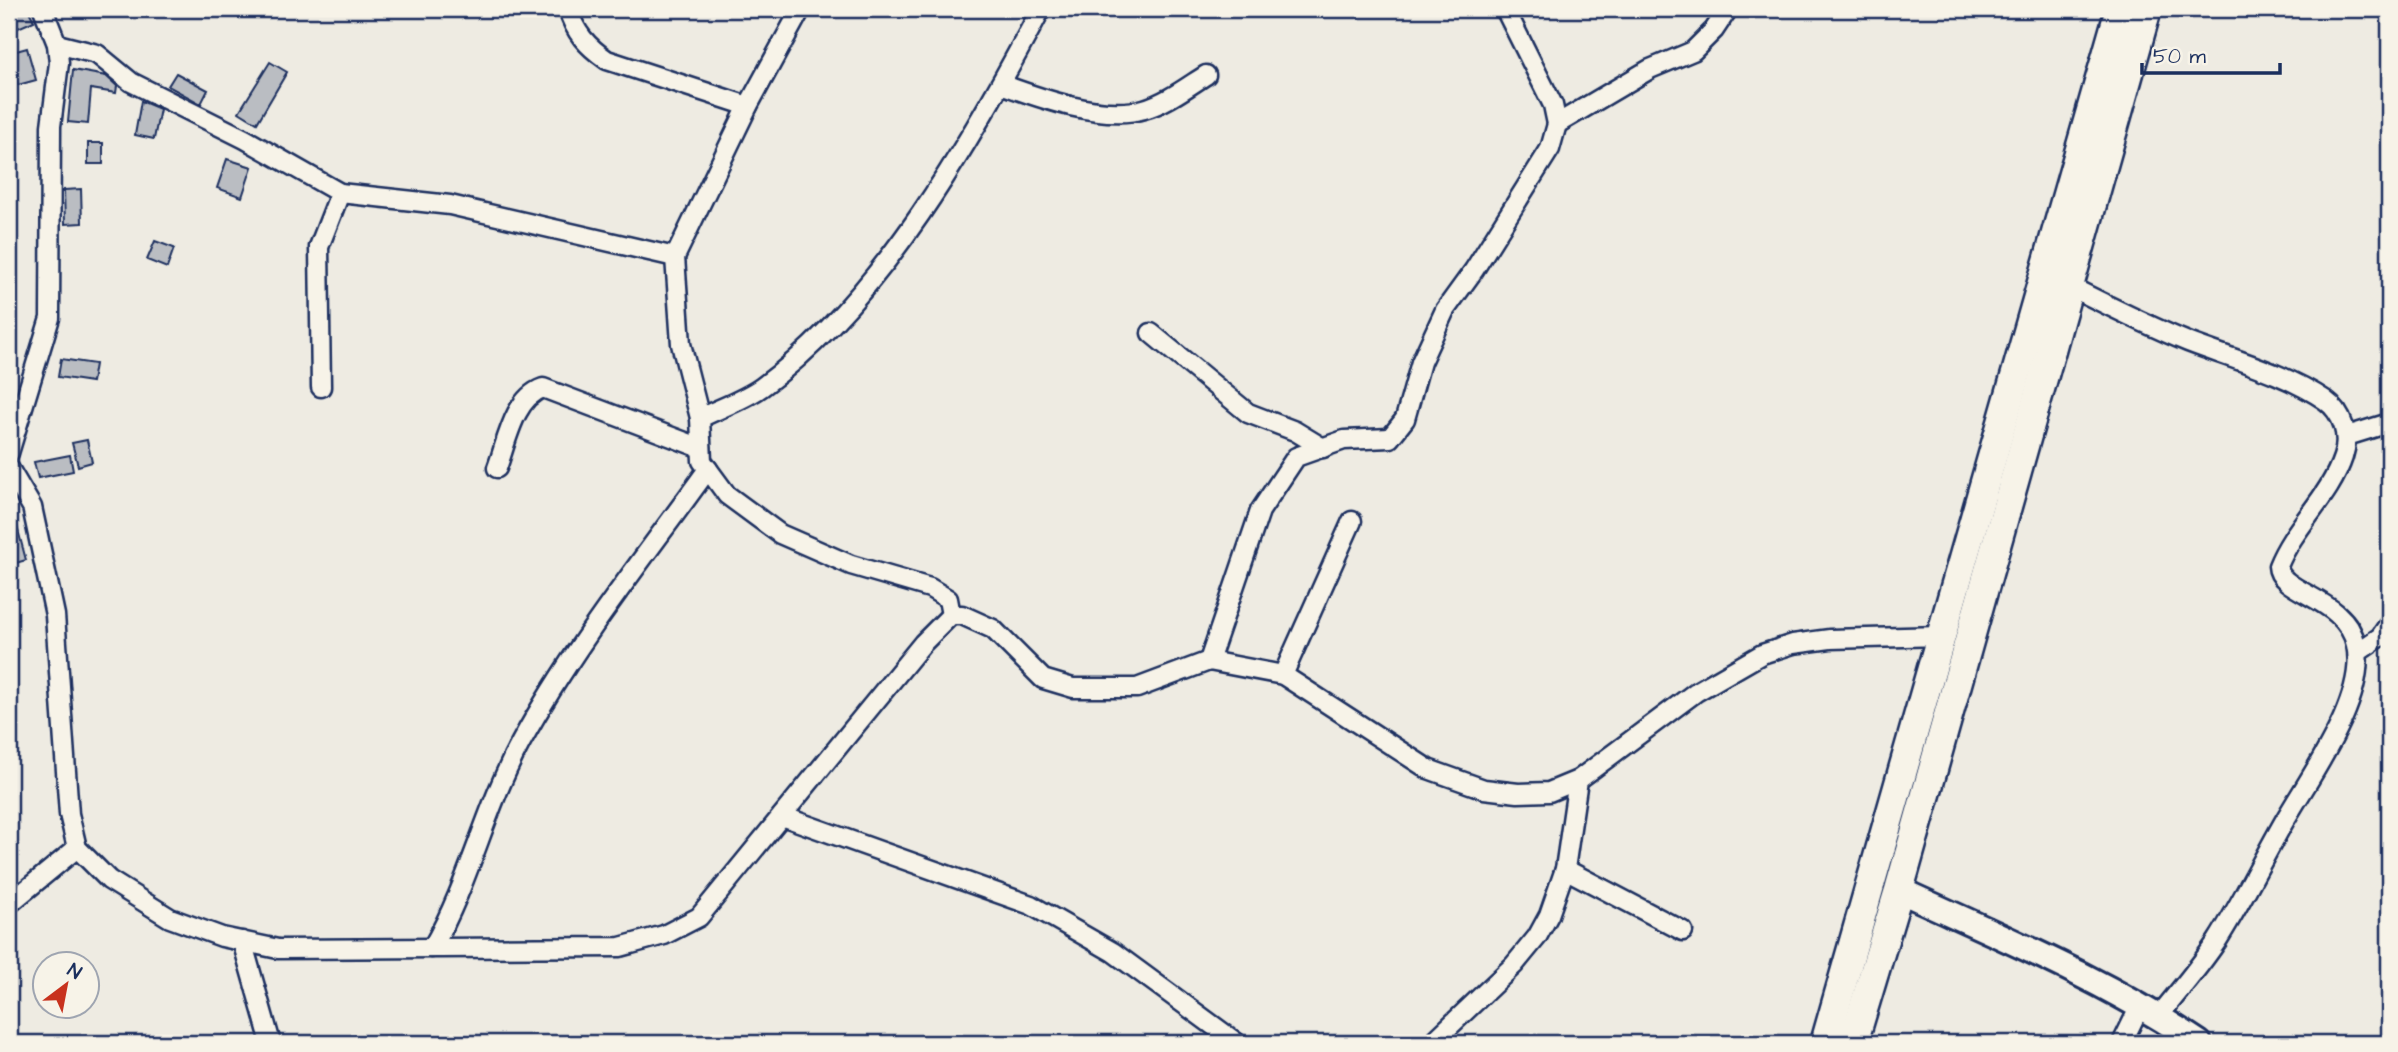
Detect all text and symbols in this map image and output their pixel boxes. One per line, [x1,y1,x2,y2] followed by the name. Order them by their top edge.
[2142,32,2281,76] scale bar
[2153,42,2207,71] text: 50 m
[32,950,102,1020] north arrow
[62,957,86,987] text: N

